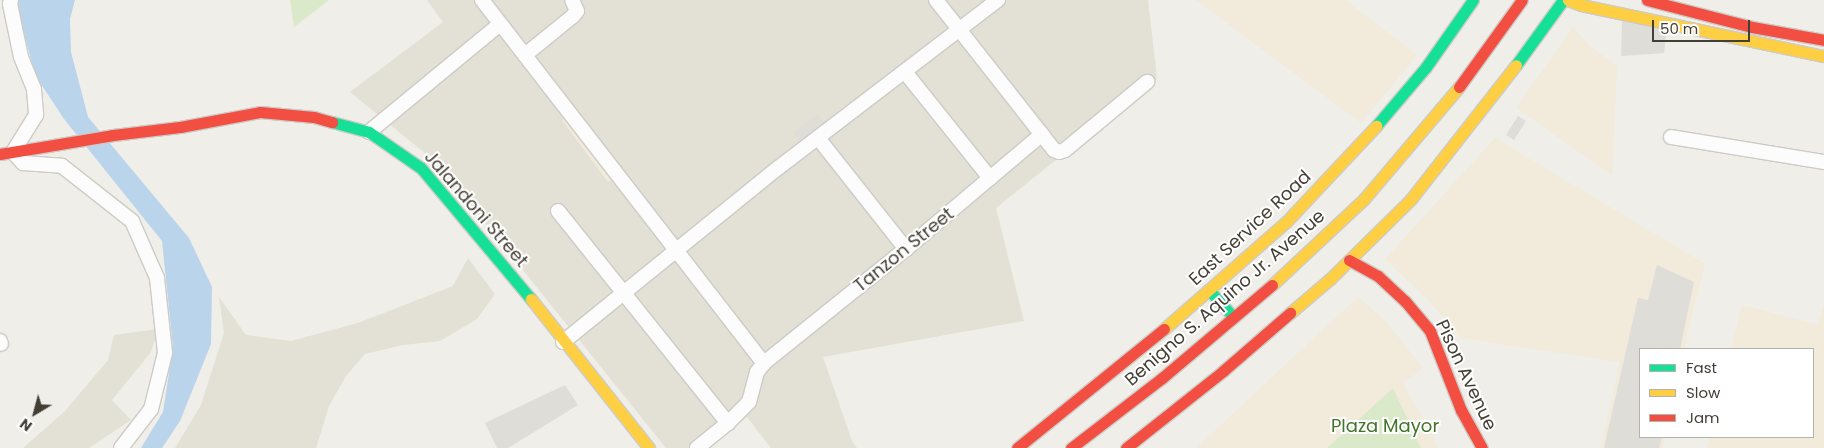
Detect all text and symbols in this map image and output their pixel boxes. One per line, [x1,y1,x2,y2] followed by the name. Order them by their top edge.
[1654,10,1752,42] scale bar
[1660,18,1698,39] text: 50 m
[420,146,532,272] street label: Jalandoni Street
[1185,166,1315,290] street label: East Service Road
[850,203,958,297] street label: Tanzon Street
[1121,205,1329,391] street label: Benigno S. Aquino Jr. Avenue
[1431,316,1501,434] street label: Pison Avenue
[1639,348,1814,438] legend
[1686,357,1717,378] text: Fast
[1686,382,1720,403] text: Slow
[10,388,60,438] north arrow
[1686,407,1720,428] text: Jam
[16,414,36,436] text: N
[1331,415,1439,437] park label: Plaza Mayor

